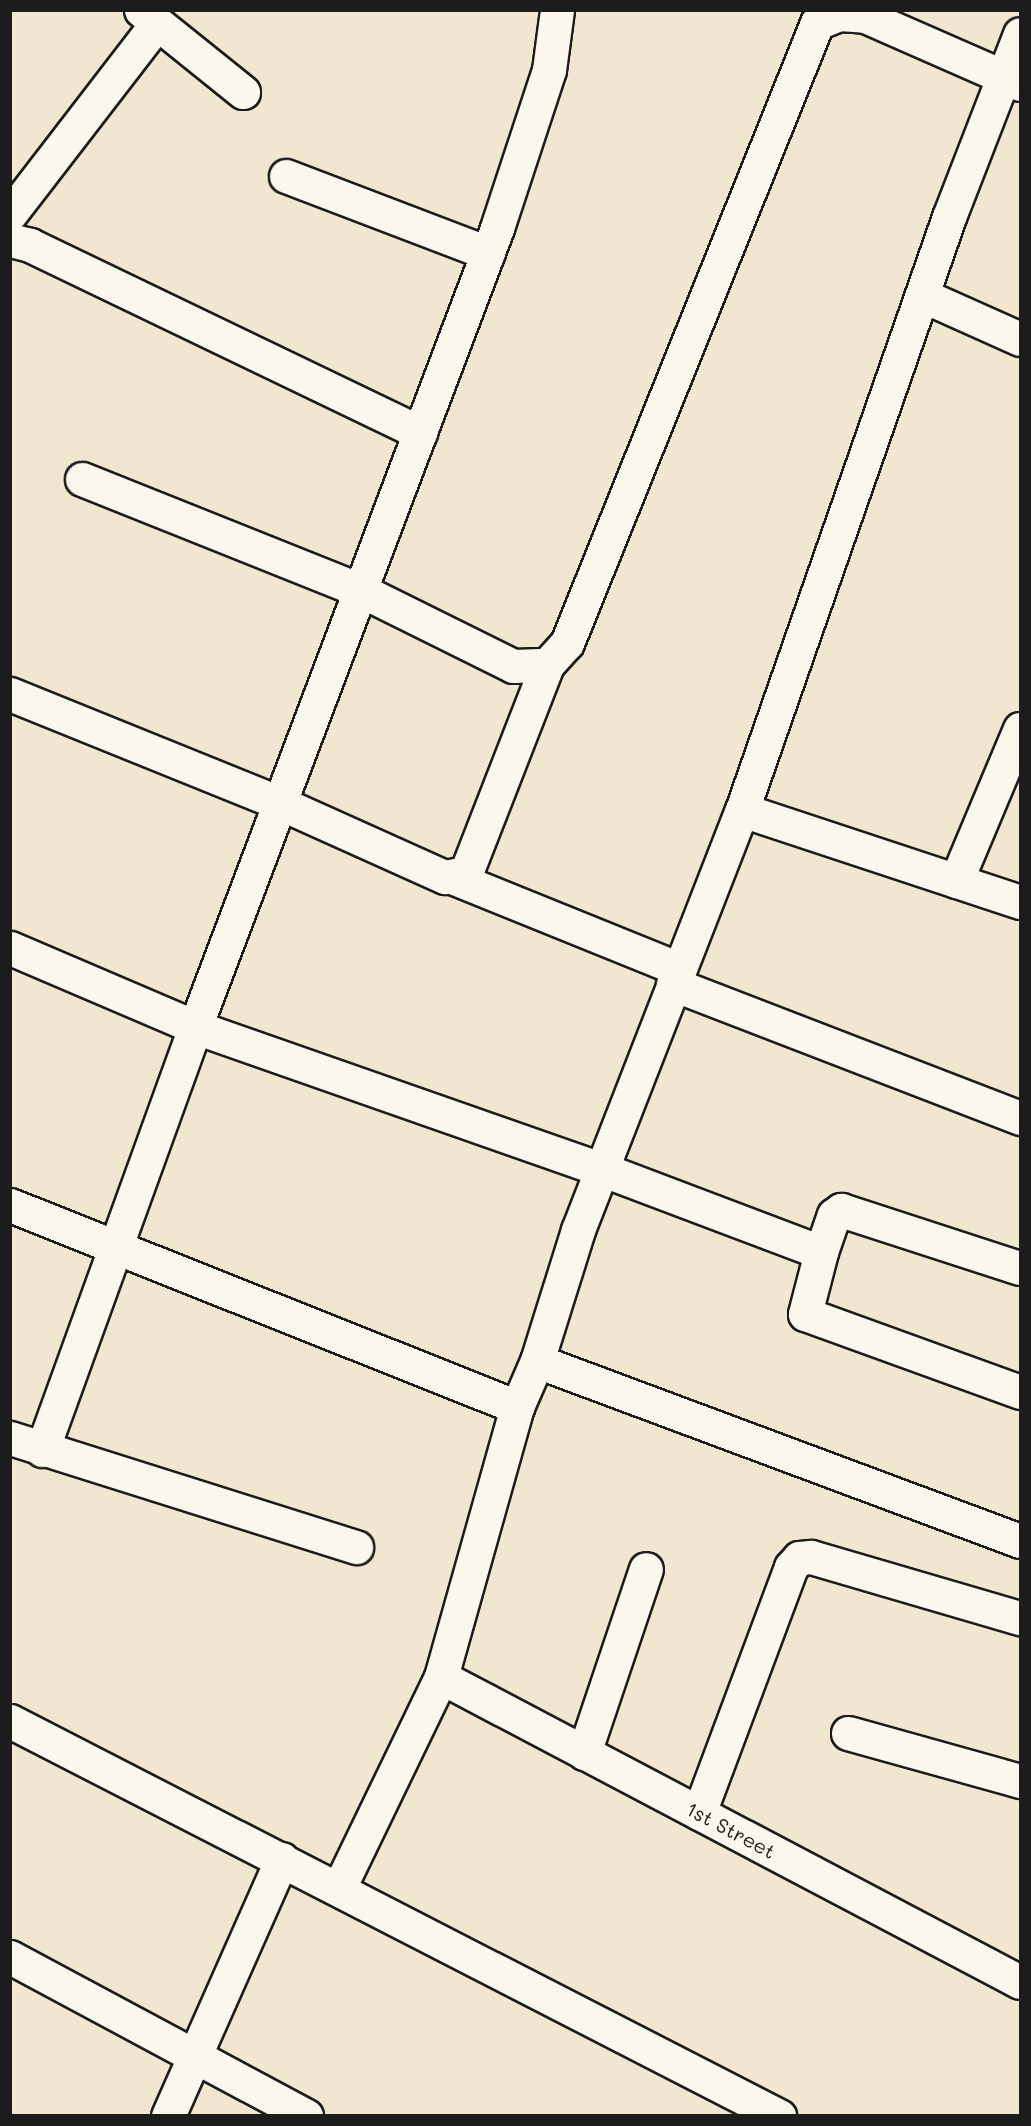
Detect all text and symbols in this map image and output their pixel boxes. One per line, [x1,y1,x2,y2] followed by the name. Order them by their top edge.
[682,1797,780,1863] street label: 1st Street

